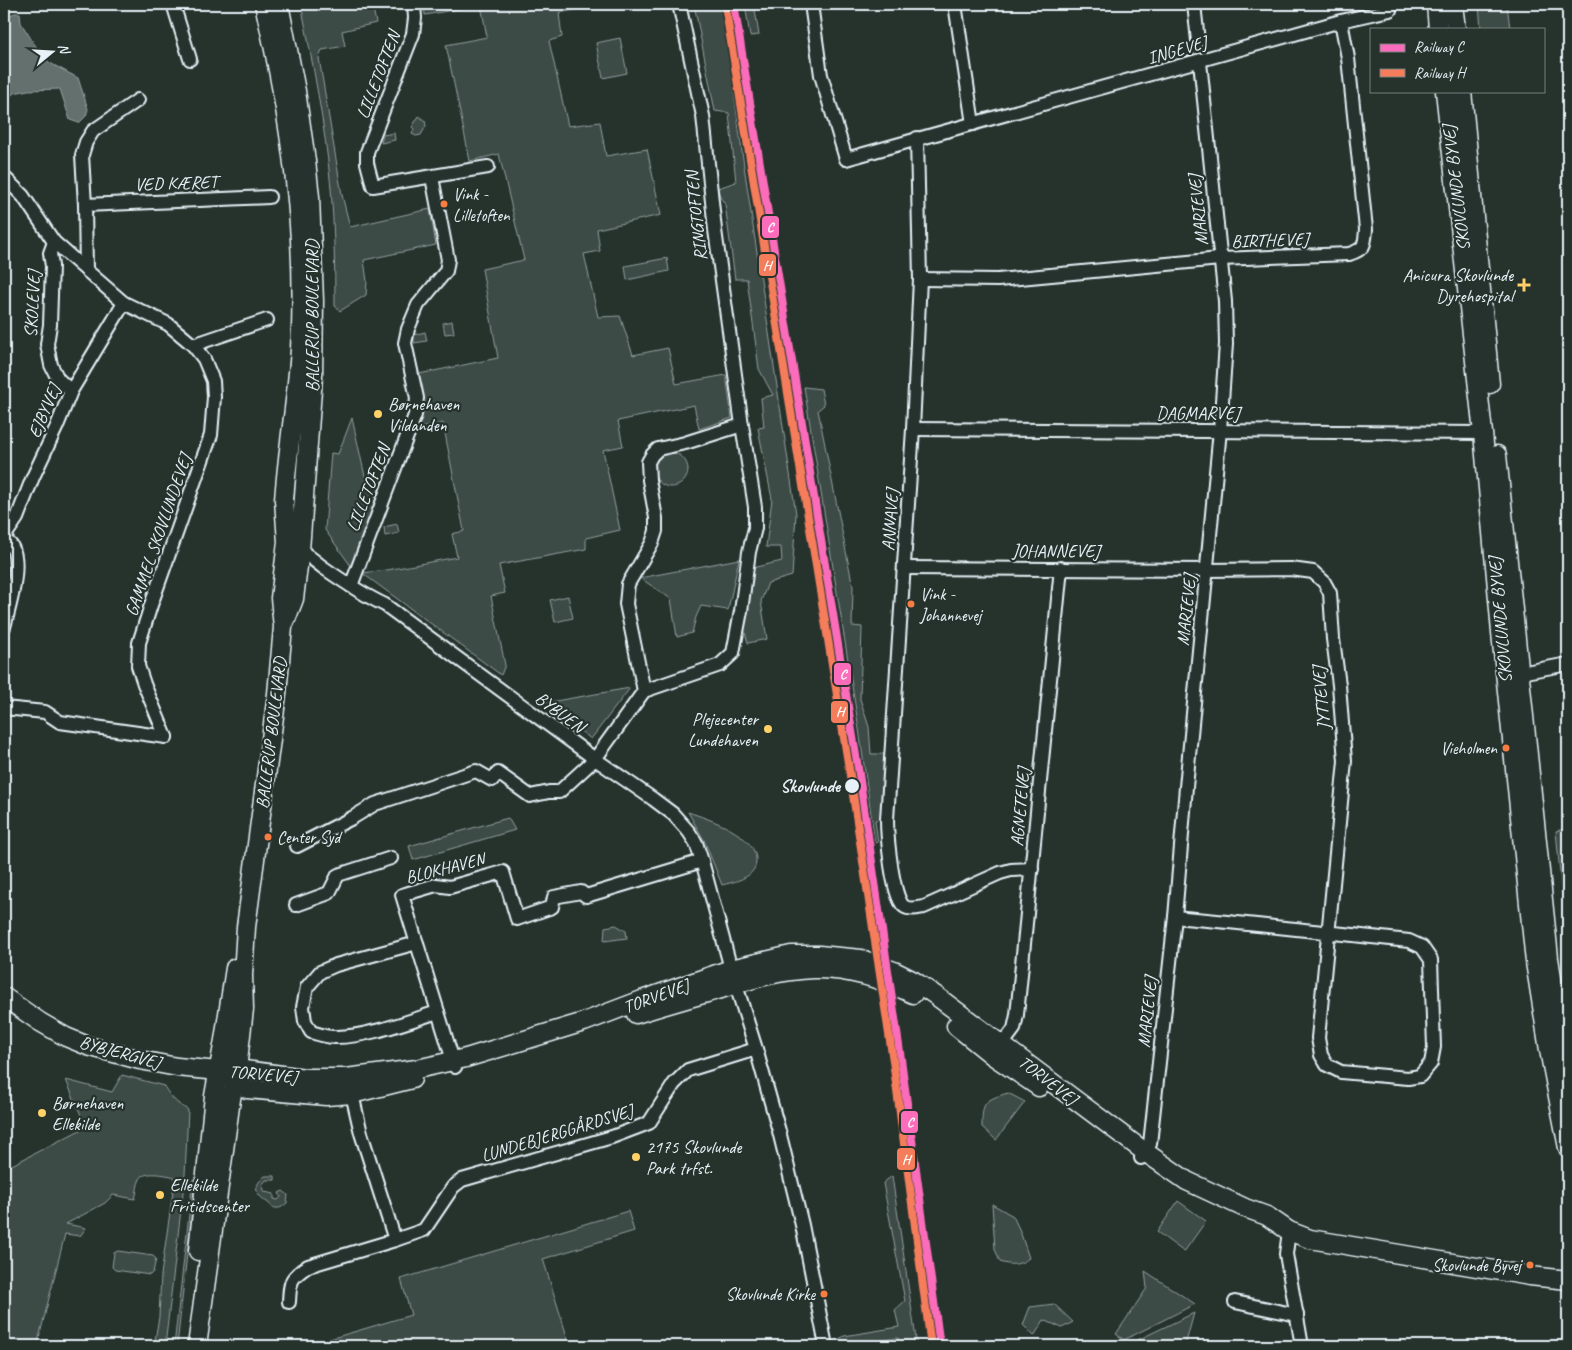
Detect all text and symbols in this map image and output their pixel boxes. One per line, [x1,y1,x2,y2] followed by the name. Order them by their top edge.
[351,25,406,122] street label: LILLETOFTEN
[28,28,78,78] north arrow
[1370,28,1544,92] legend
[1145,30,1211,69] street label: INGEVEJ
[1414,38,1465,57] text: Railway C
[54,41,74,57] text: N
[1414,64,1467,83] text: Railway H
[1437,121,1475,252] street label: SKOVLUNDE BYVEJ
[680,167,712,262] street label: RINGTOFTEN
[134,170,223,195] street label: VED KÆRET
[1183,171,1213,247] street label: MARIEVEJ
[453,184,511,226] place label: Vink - Lilletoften
[439,199,449,209] marker: Vink - Lilletoften
[761,215,780,239] line badge: C
[767,219,776,236] text: C
[1231,228,1312,252] street label: BIRTHEVEJ
[301,238,323,392] street label: BALLERUP BOULEVARD
[758,253,777,277] line badge: H
[763,257,774,274] text: H
[1403,264,1516,307] place label: Anicura Skovlunde Dyrehospital
[19,267,45,338] street label: SKOLEVEJ
[1517,278,1531,292] marker: Anicura Skovlunde Dyrehospital
[23,379,66,441] street label: EJBYVEJ
[388,393,460,436] place label: Børnehaven Vildanden
[1156,402,1243,424] street label: DAGMARVEJ
[372,408,384,420] marker: Børnehaven Vildanden
[341,438,396,535] street label: LILLETOFTEN
[120,448,197,619] street label: GAMMEL SKOVLUNDEVEJ
[877,486,903,552] street label: ANNAVEJ
[1011,540,1103,562] street label: JOHANNEVEJ
[1483,554,1516,684] street label: SKOVLUNDE BYVEJ
[1171,571,1201,647] street label: MARIEVEJ
[919,584,984,626] place label: Vink - Johannevej
[906,599,916,609] marker: Vink - Johannevej
[251,655,291,810] street label: BALLERUP BOULEVARD
[833,662,852,686] line badge: C
[1307,662,1335,732] street label: JYTTEVEJ
[840,666,849,683] text: C
[531,687,591,739] street label: BYBUEN
[830,700,849,724] line badge: H
[836,703,847,720] text: H
[688,708,760,751] place label: Plejecenter Lundehaven
[762,723,774,735] marker: Plejecenter Lundehaven
[1441,738,1498,759] place label: Vieholmen
[1501,743,1511,753] marker: Vieholmen
[1006,764,1035,847] street label: AGNETEVEJ
[780,775,842,797] place label: Skovlunde
[843,777,861,795] marker: Skovlunde
[277,827,343,848] place label: Center Syd
[263,832,273,842] marker: Center Syd
[403,847,490,888] street label: BLOKHAVEN
[620,973,694,1018] street label: TORVEVEJ
[1132,973,1162,1049] street label: MARIEVEJ
[77,1031,165,1074] street label: BYBJERGVEJ
[1014,1051,1084,1111] street label: TORVEVEJ
[228,1060,300,1088] street label: TORVEVEJ
[52,1092,124,1135] place label: Børnehaven Ellekilde
[479,1099,638,1166] street label: LUNDEBJERGGÅRDSVEJ
[36,1107,48,1119] marker: Børnehaven Ellekilde
[900,1110,919,1134] line badge: C
[907,1114,916,1131] text: C
[646,1136,743,1179] place label: 2175 Skovlunde Park trfst.
[896,1147,916,1171] line badge: H
[630,1151,642,1163] marker: 2175 Skovlunde Park trfst.
[902,1151,913,1168] text: H
[170,1174,251,1217] place label: Ellekilde Fritidscenter
[154,1189,166,1201] marker: Ellekilde Fritidscenter
[1432,1255,1524,1276] place label: Skovlunde Byvej
[1525,1260,1535,1270] marker: Skovlunde Byvej
[726,1284,816,1305] place label: Skovlunde Kirke
[819,1289,829,1299] marker: Skovlunde Kirke

